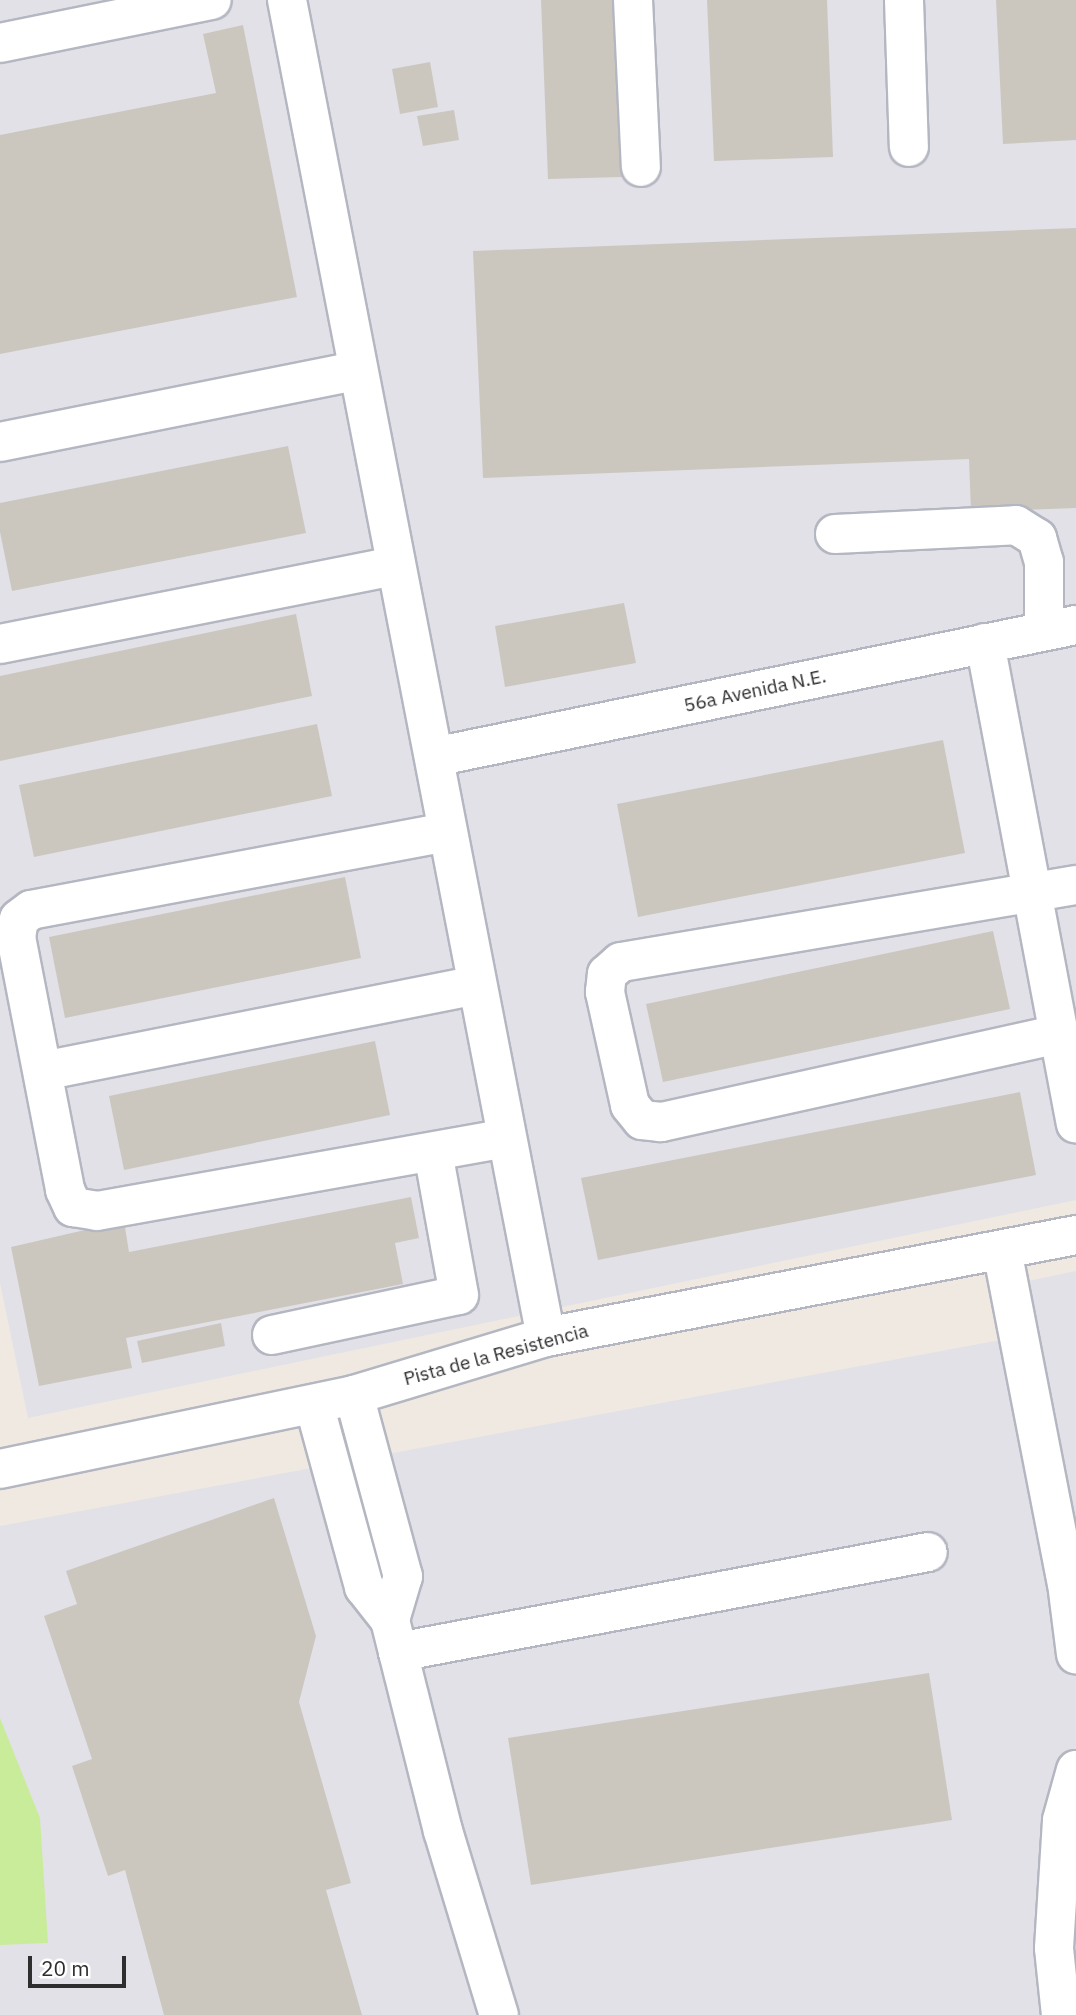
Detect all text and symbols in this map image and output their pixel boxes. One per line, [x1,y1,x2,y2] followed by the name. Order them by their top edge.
[682,665,828,717] street label: 56a Avenida N.E.
[401,1319,591,1391] street label: Pista de la Resistencia
[32,1941,130,1985] scale bar
[41,1954,90,1982] text: 20 m

